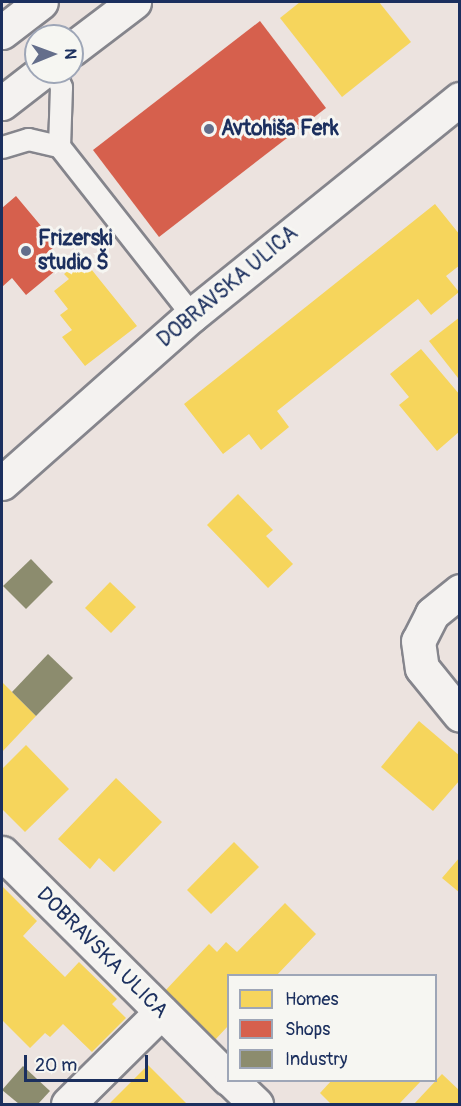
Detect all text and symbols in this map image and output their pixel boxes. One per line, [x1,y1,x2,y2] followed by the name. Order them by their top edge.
[24,24,84,84] north arrow
[60,48,80,59] text: N
[221,116,339,142] place label: Avtohiša Ferk
[202,122,216,136] marker: Avtohiša Ferk
[153,221,303,353] street label: DOBRAVSKA ULICA
[38,226,113,276] place label: Frizerski studio Š
[19,244,33,258] marker: Frizerski studio Š
[31,882,173,1024] street label: DOBRAVSKA ULICA
[227,974,437,1082] legend
[285,988,338,1011] text: Homes
[285,1018,330,1041] text: Shops
[27,1043,152,1081] scale bar
[285,1048,348,1071] text: Industry
[35,1054,77,1077] text: 20 m

